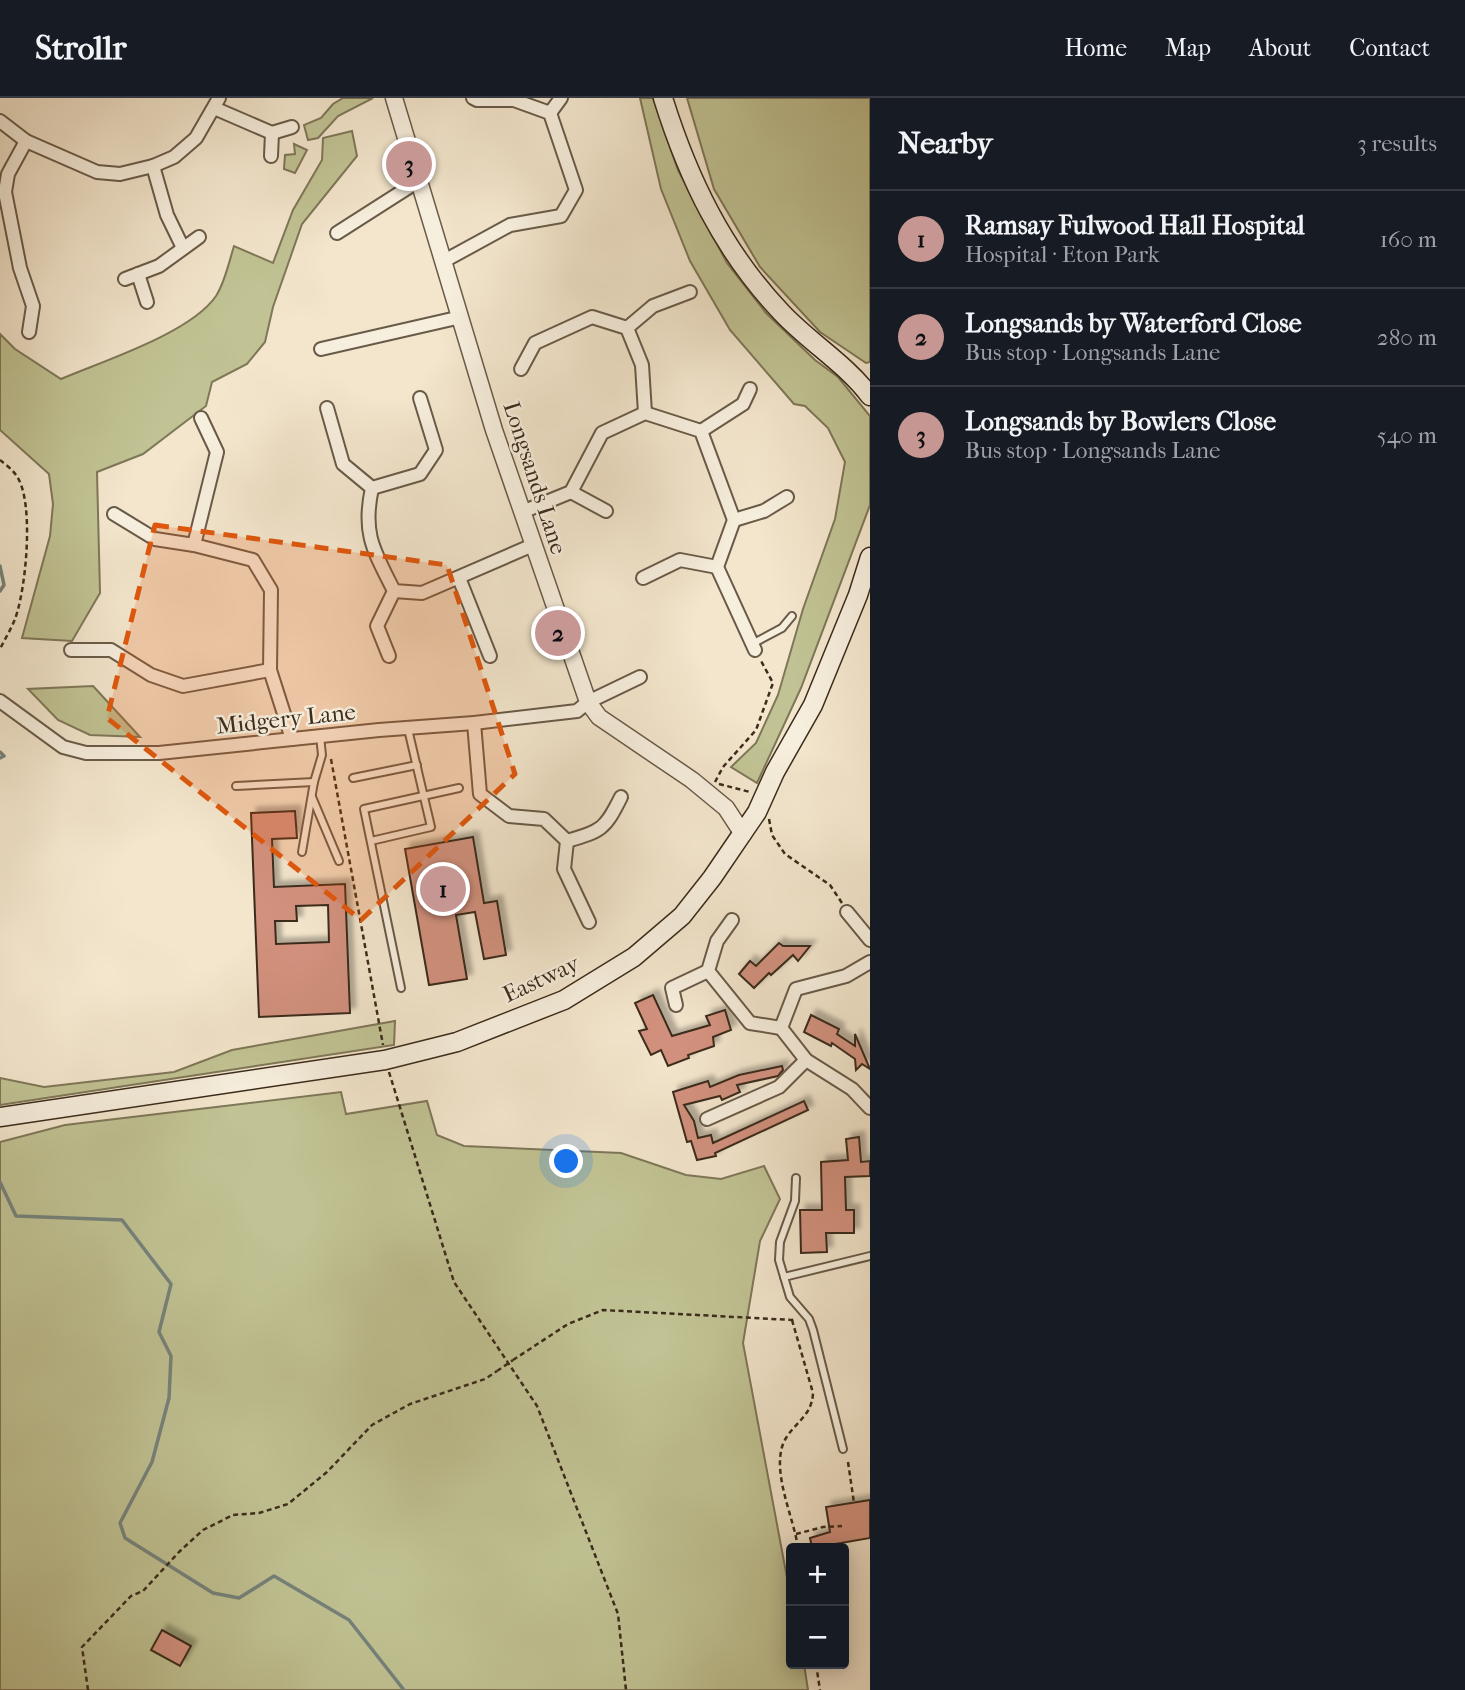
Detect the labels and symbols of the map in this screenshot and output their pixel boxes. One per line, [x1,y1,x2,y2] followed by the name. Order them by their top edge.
[386,138,432,190] pin: 3
[498,398,572,558] street label: Longsands Lane
[535,607,581,659] pin: 2
[215,698,357,740] street label: Midgery Lane
[420,863,466,915] pin: 1
[499,949,584,1008] street label: Eastway
[549,1144,583,1178] your location

